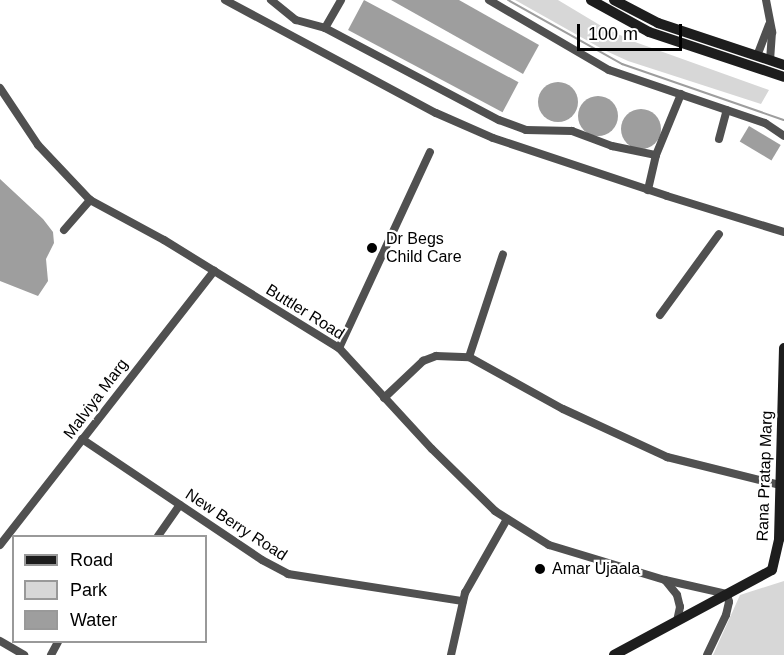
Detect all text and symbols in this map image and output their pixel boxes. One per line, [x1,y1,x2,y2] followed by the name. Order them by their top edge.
[580,12,685,50] scale bar
[588,24,638,44] text: 100 m
[386,229,462,267] place label: Dr Begs Child Care
[363,239,381,257] marker: Dr Begs Child Care
[262,280,348,344] street label: Buttler Road
[60,355,132,443] street label: Malviya Marg
[753,410,777,542] street label: Rana Pratap Marg
[182,485,290,565] street label: New Berry Road
[12,535,207,643] legend
[70,550,113,570] text: Road
[552,559,640,579] place label: Amar Ujaala
[533,562,547,576] marker: Amar Ujaala
[70,580,107,600] text: Park
[70,610,117,630] text: Water

